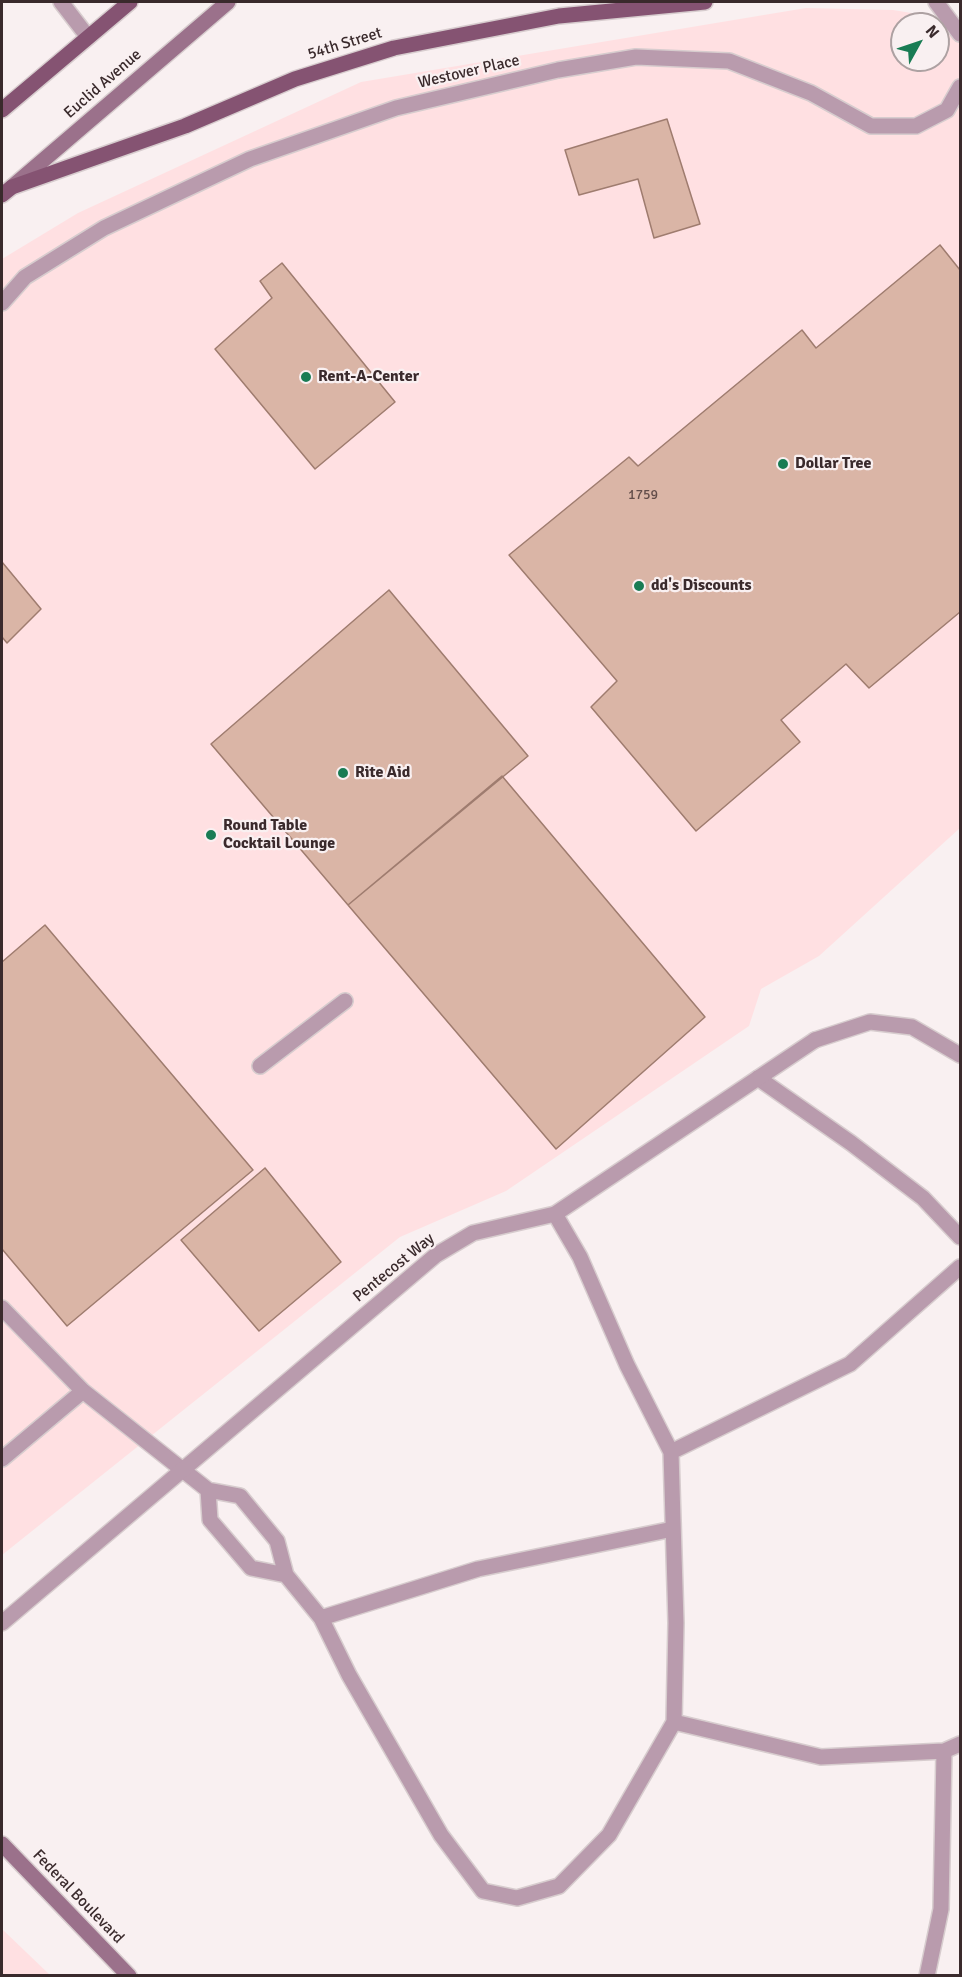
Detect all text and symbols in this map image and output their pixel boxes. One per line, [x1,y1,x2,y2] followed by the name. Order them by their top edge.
[890,12,950,72] north arrow
[921,21,943,42] text: N
[305,24,385,64] street label: 54th Street
[60,45,146,123] street label: Euclid Avenue
[416,51,522,93] street label: Westover Place
[318,367,419,387] place label: Rent-A-Center
[299,370,313,384] marker: Rent-A-Center
[795,454,871,474] place label: Dollar Tree
[776,457,790,471] marker: Dollar Tree
[628,487,658,503] house number: 1759
[651,576,752,596] place label: dd's Discounts
[632,579,646,593] marker: dd's Discounts
[355,763,410,783] place label: Rite Aid
[336,766,350,780] marker: Rite Aid
[223,816,335,854] place label: Round Table Cocktail Lounge
[204,828,218,842] marker: Round Table Cocktail Lounge
[349,1229,439,1307] street label: Pentecost Way
[28,1846,128,1948] street label: Federal Boulevard

